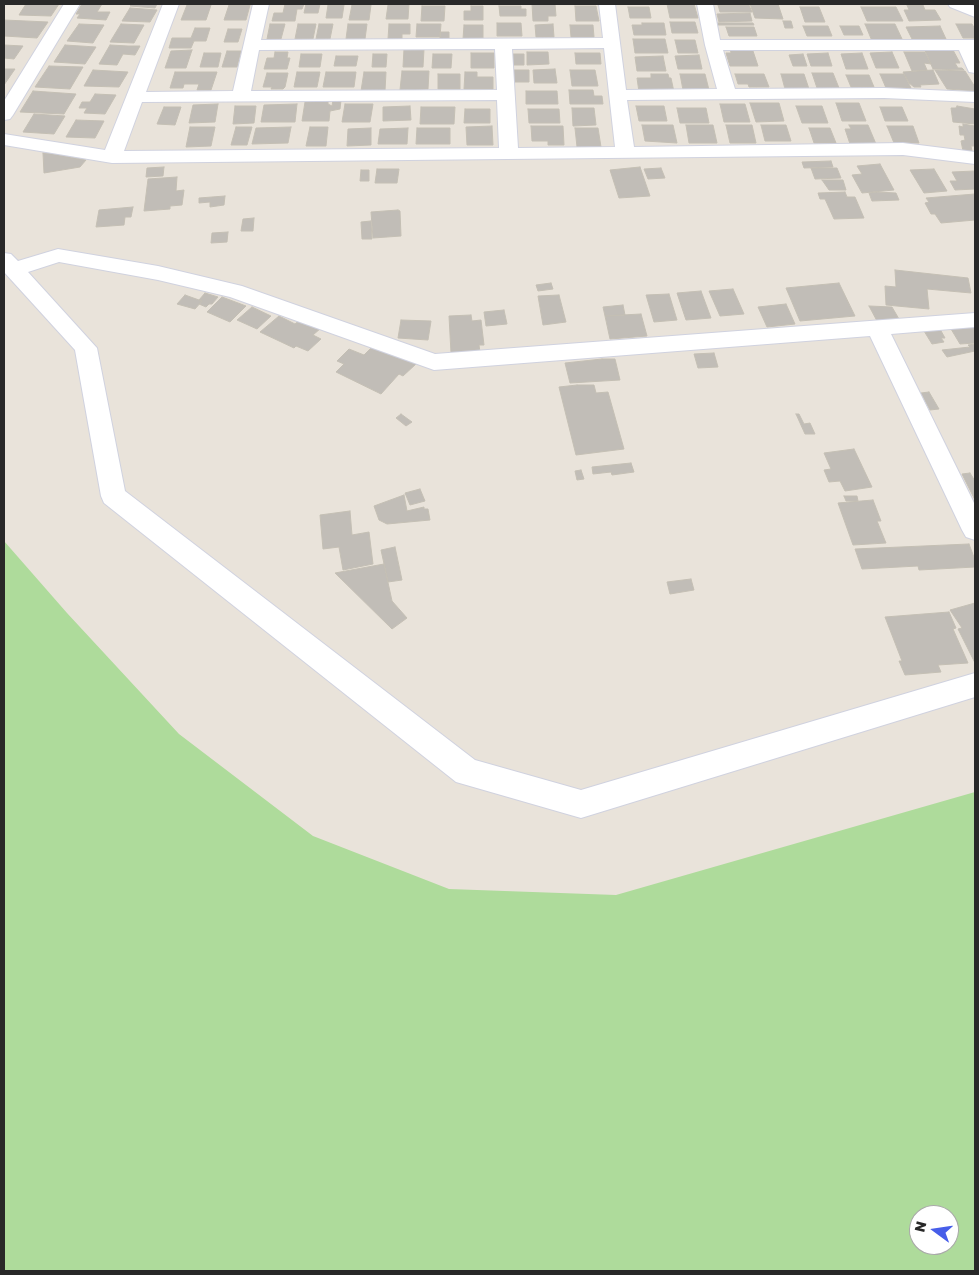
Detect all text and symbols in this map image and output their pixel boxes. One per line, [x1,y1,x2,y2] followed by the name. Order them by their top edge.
[909,1205,959,1255] north arrow
[910,1219,929,1234] text: N

